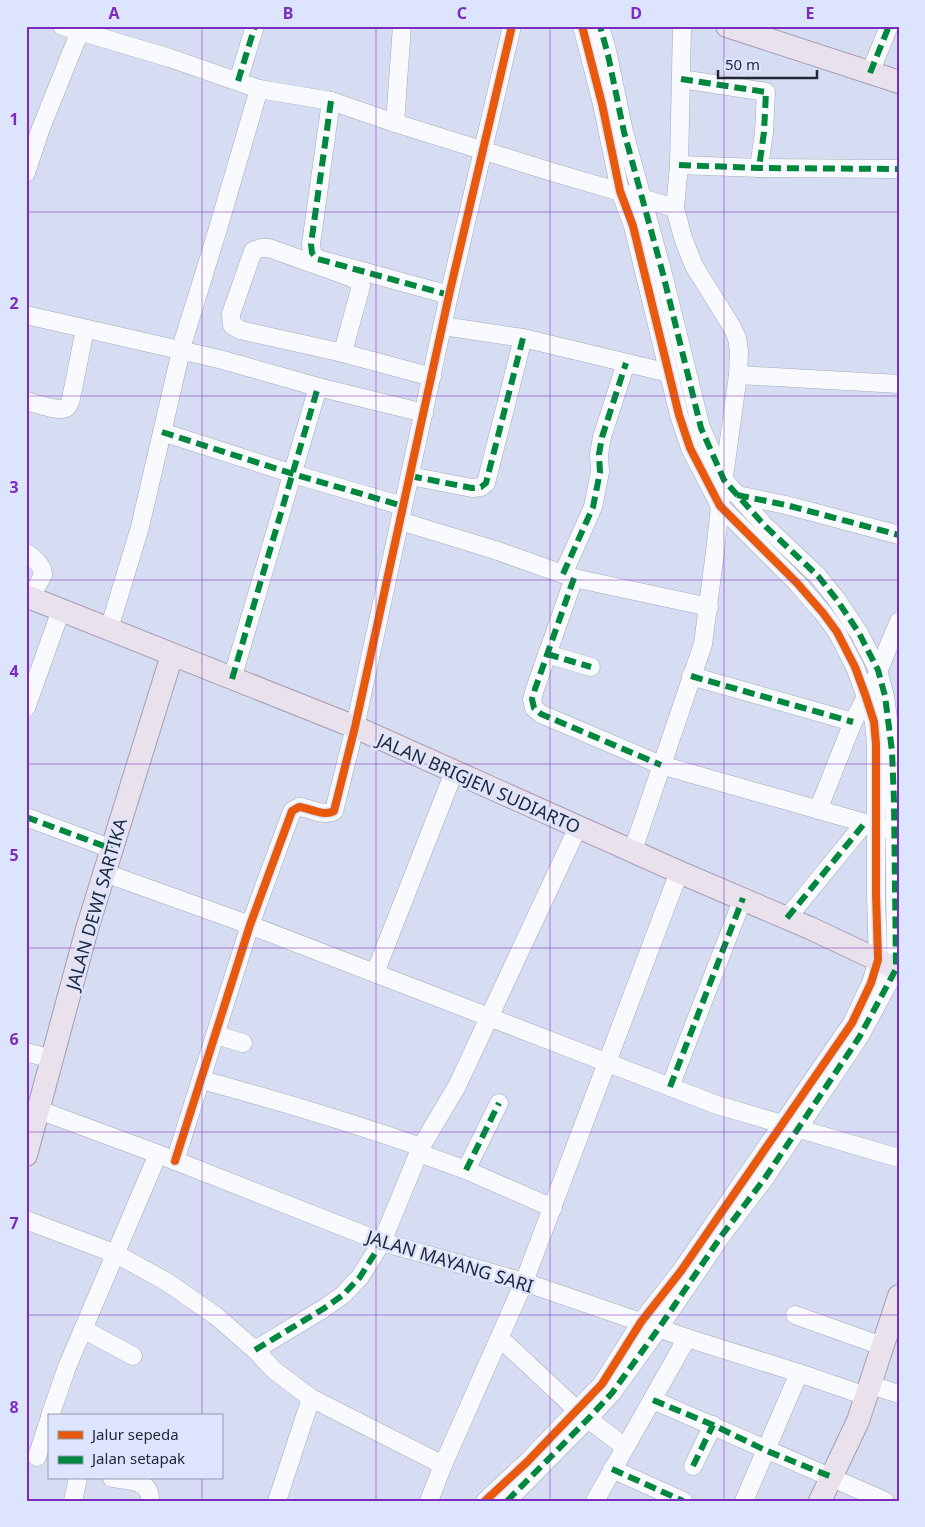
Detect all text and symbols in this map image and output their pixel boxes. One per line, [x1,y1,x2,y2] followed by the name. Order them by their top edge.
[108,2,120,24] text: A
[283,2,293,24] text: B
[457,2,467,24] text: C
[630,2,642,24] text: D
[806,2,815,24] text: E
[718,48,816,80] scale bar
[725,54,760,74] text: 50 m
[9,108,19,130] text: 1
[9,292,19,314] text: 2
[9,476,19,498] text: 3
[9,660,19,682] text: 4
[372,727,584,839] street label: JALAN BRIGJEN SUDIARTO
[59,815,132,995] street label: JALAN DEWI SARTIKA
[9,844,19,866] text: 5
[9,1028,19,1050] text: 6
[9,1212,19,1234] text: 7
[362,1224,536,1298] street label: JALAN MAYANG SARI
[9,1396,19,1418] text: 8
[48,1414,222,1480] legend
[90,1424,179,1444] text: Jalur sepeda
[90,1448,185,1468] text: Jalan setapak

